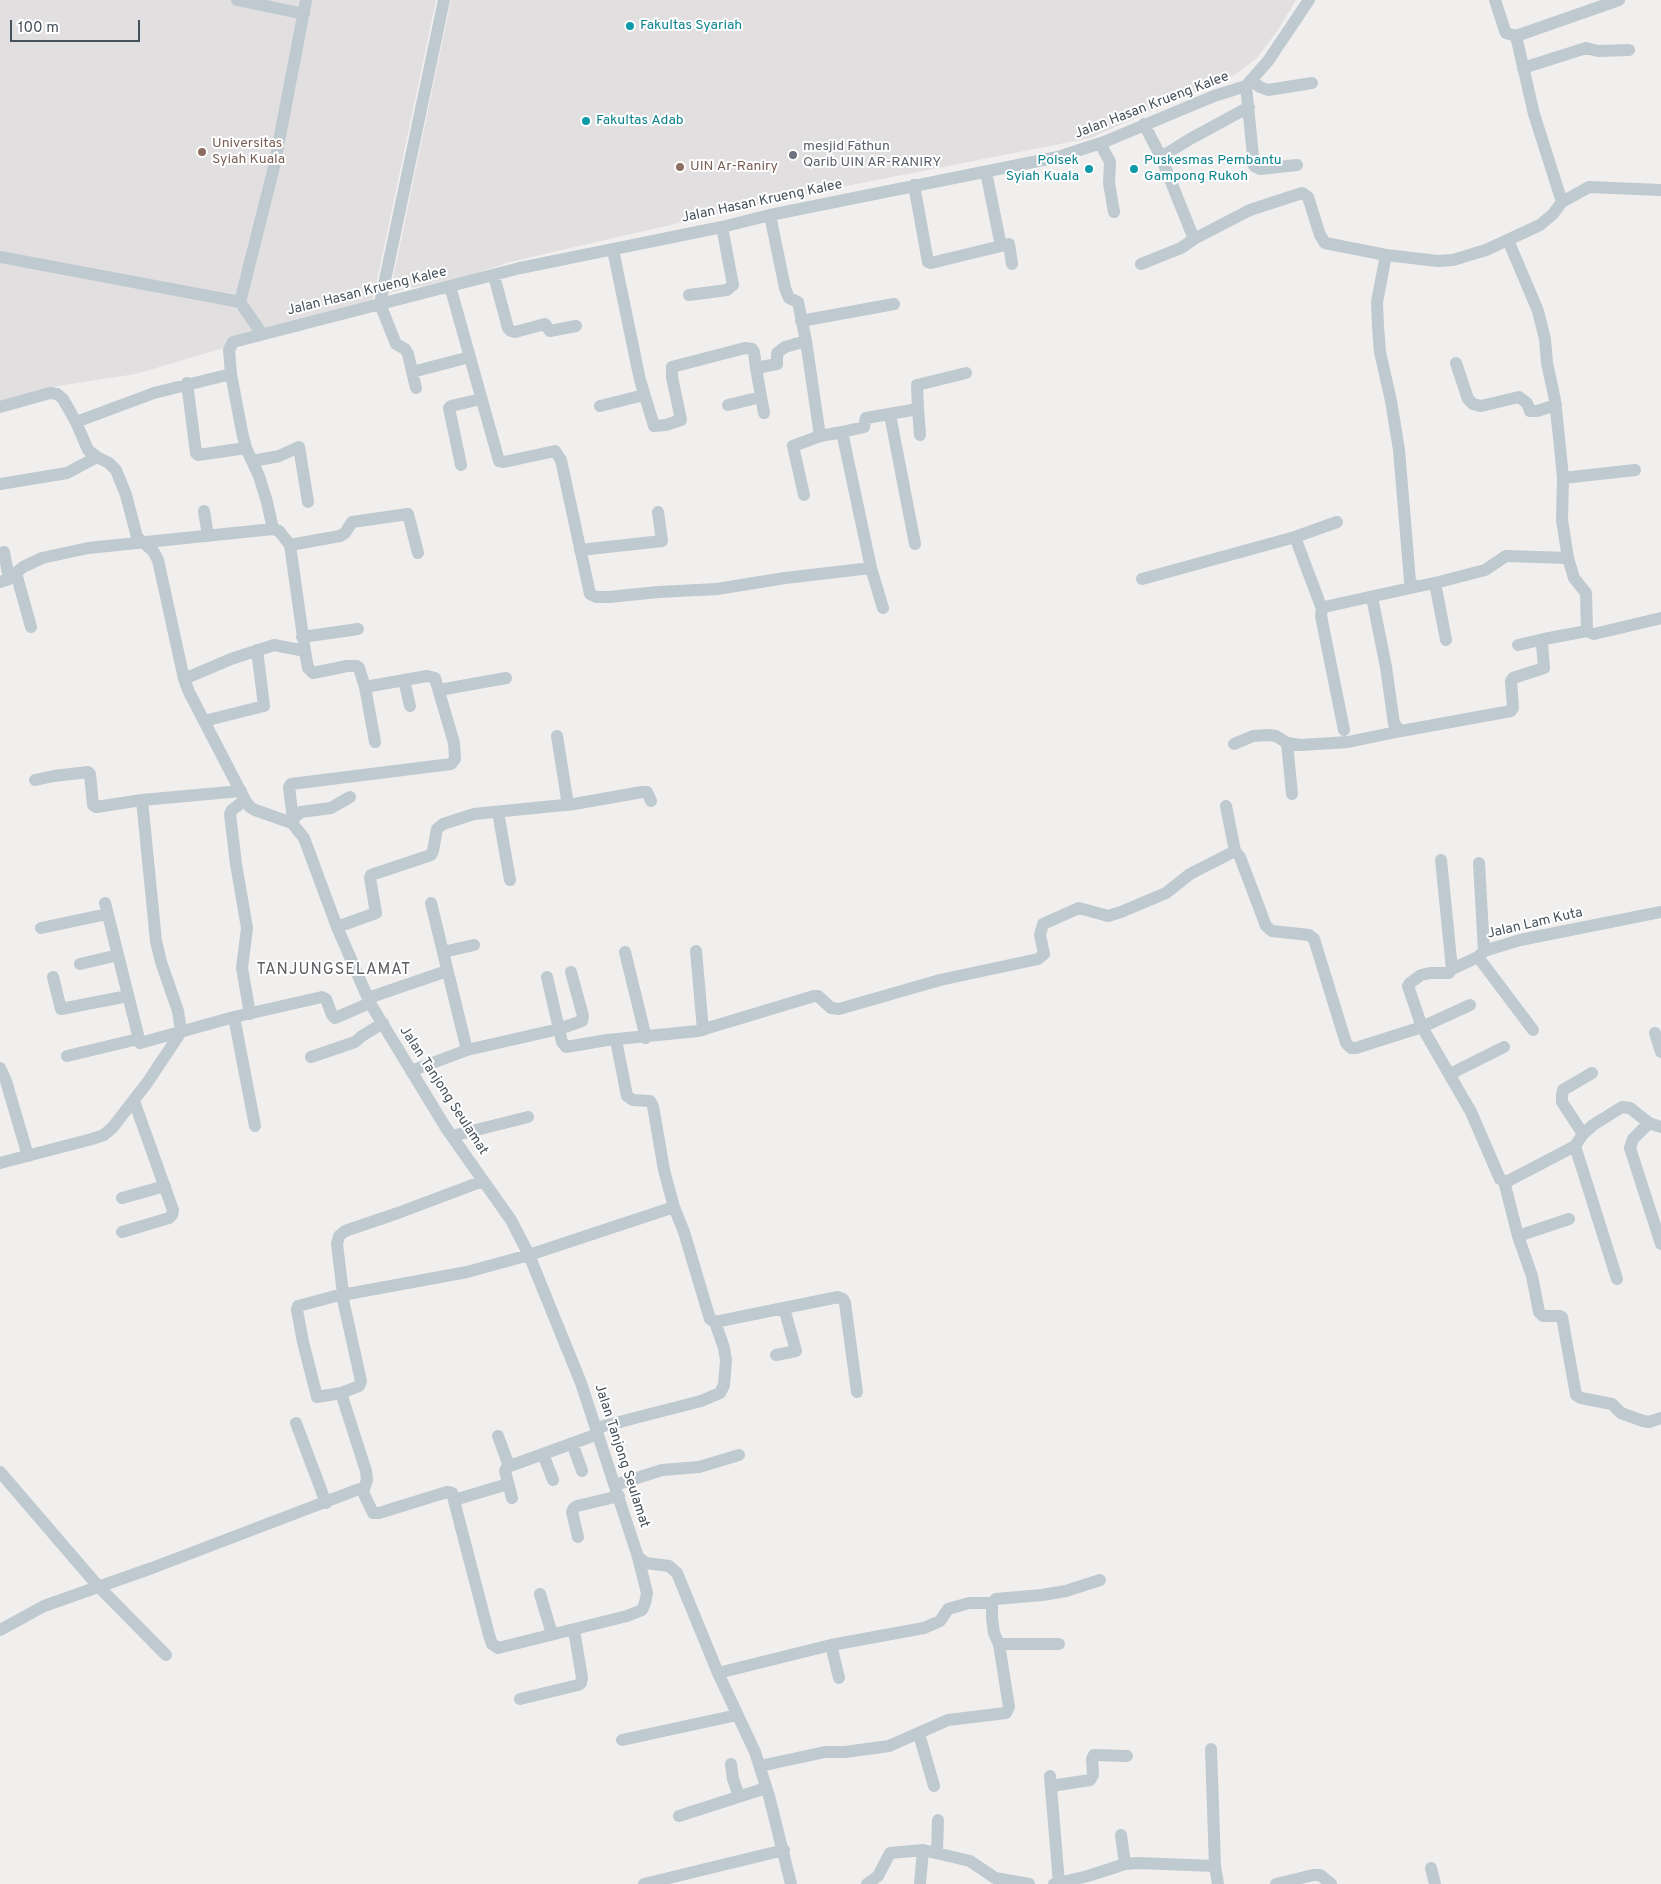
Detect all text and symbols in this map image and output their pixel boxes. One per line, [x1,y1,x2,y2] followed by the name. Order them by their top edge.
[12,10,142,42] scale bar
[640,18,742,34] place label: Fakultas Syariah
[18,19,59,38] text: 100 m
[624,20,636,32] marker: Fakultas Syariah
[1072,69,1232,143] street label: Jalan Hasan Krueng Kalee
[596,113,684,129] place label: Fakultas Adab
[580,115,592,127] marker: Fakultas Adab
[212,136,285,168] place label: Universitas Syiah Kuala
[803,139,941,172] place label: mesjid Fathun Qarib UIN AR-RANIRY
[196,146,208,158] marker: Universitas Syiah Kuala
[787,149,799,161] marker: mesjid Fathun Qarib UIN AR-RANIRY
[1006,153,1079,186] place label: Polsek Syiah Kuala
[1144,153,1282,186] place label: Puskesmas Pembantu Gampong Rukoh
[690,159,778,175] place label: UIN Ar-Raniry
[674,161,686,173] marker: UIN Ar-Raniry
[1083,163,1095,175] marker: Polsek Syiah Kuala
[1128,163,1140,175] marker: Puskesmas Pembantu Gampong Rukoh
[680,177,844,227] street label: Jalan Hasan Krueng Kalee
[285,264,449,320] street label: Jalan Hasan Krueng Kalee
[1486,905,1584,943] street label: Jalan Lam Kuta
[255,961,413,981] district label: TANJUNGSELAMAT
[395,1023,491,1159] street label: Jalan Tanjong Seulamat
[590,1382,652,1530] street label: Jalan Tanjong Seulamat

